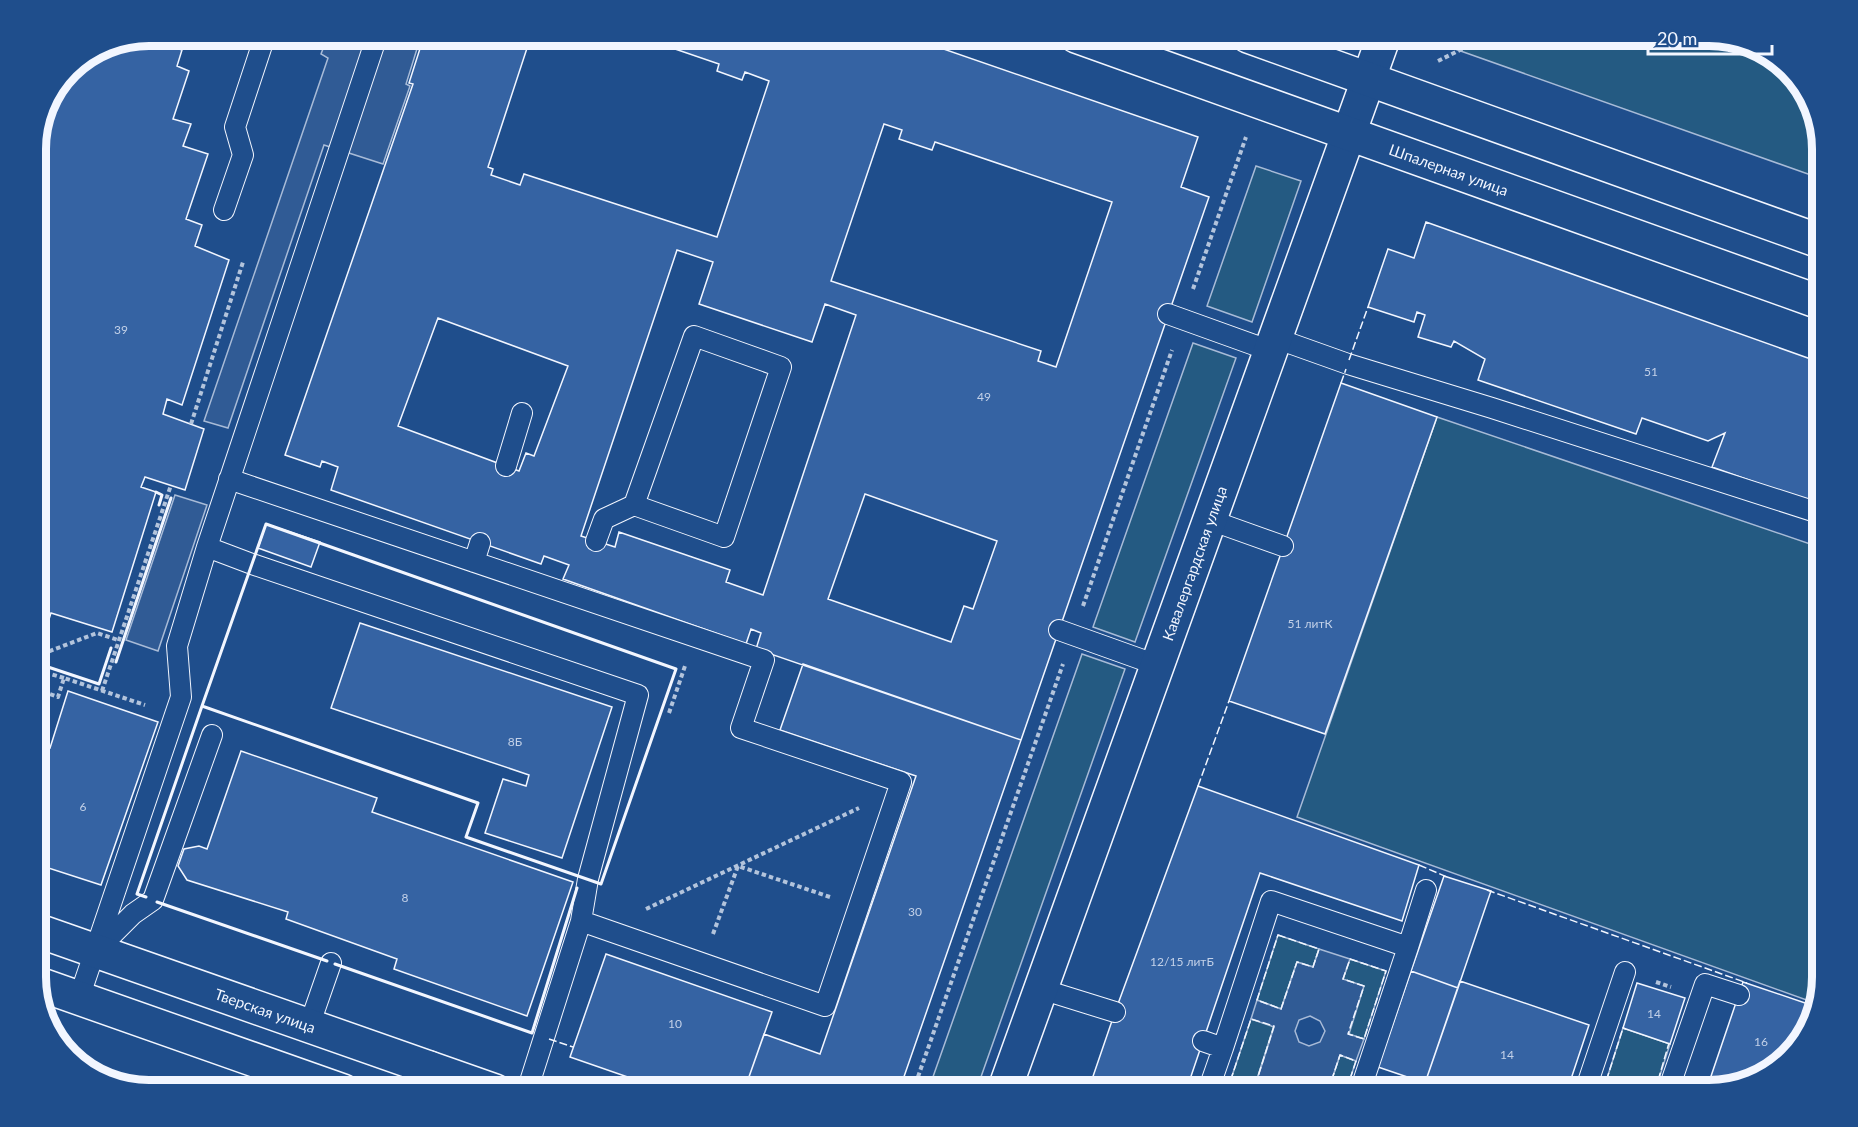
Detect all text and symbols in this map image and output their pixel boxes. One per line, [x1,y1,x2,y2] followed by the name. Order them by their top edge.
[1648,18,1772,56] scale bar
[1657,27,1697,49] text: 20 m
[1387,140,1511,199] street label: Шпалерная улица
[114,322,128,337] house number: 39
[1644,364,1658,379] house number: 51
[977,389,991,404] house number: 49
[1158,483,1230,643] street label: Кавалергардская улица
[1287,616,1333,631] house number: 51 литК
[508,734,522,749] house number: 8Б
[80,799,87,814] house number: 6
[402,890,409,905] house number: 8
[908,904,922,919] house number: 30
[1150,954,1214,969] house number: 12/15 литБ
[212,984,318,1036] street label: Тверская улица
[1647,1006,1661,1021] house number: 14
[668,1016,682,1031] house number: 10
[1754,1034,1768,1049] house number: 16
[1500,1047,1514,1062] house number: 14

